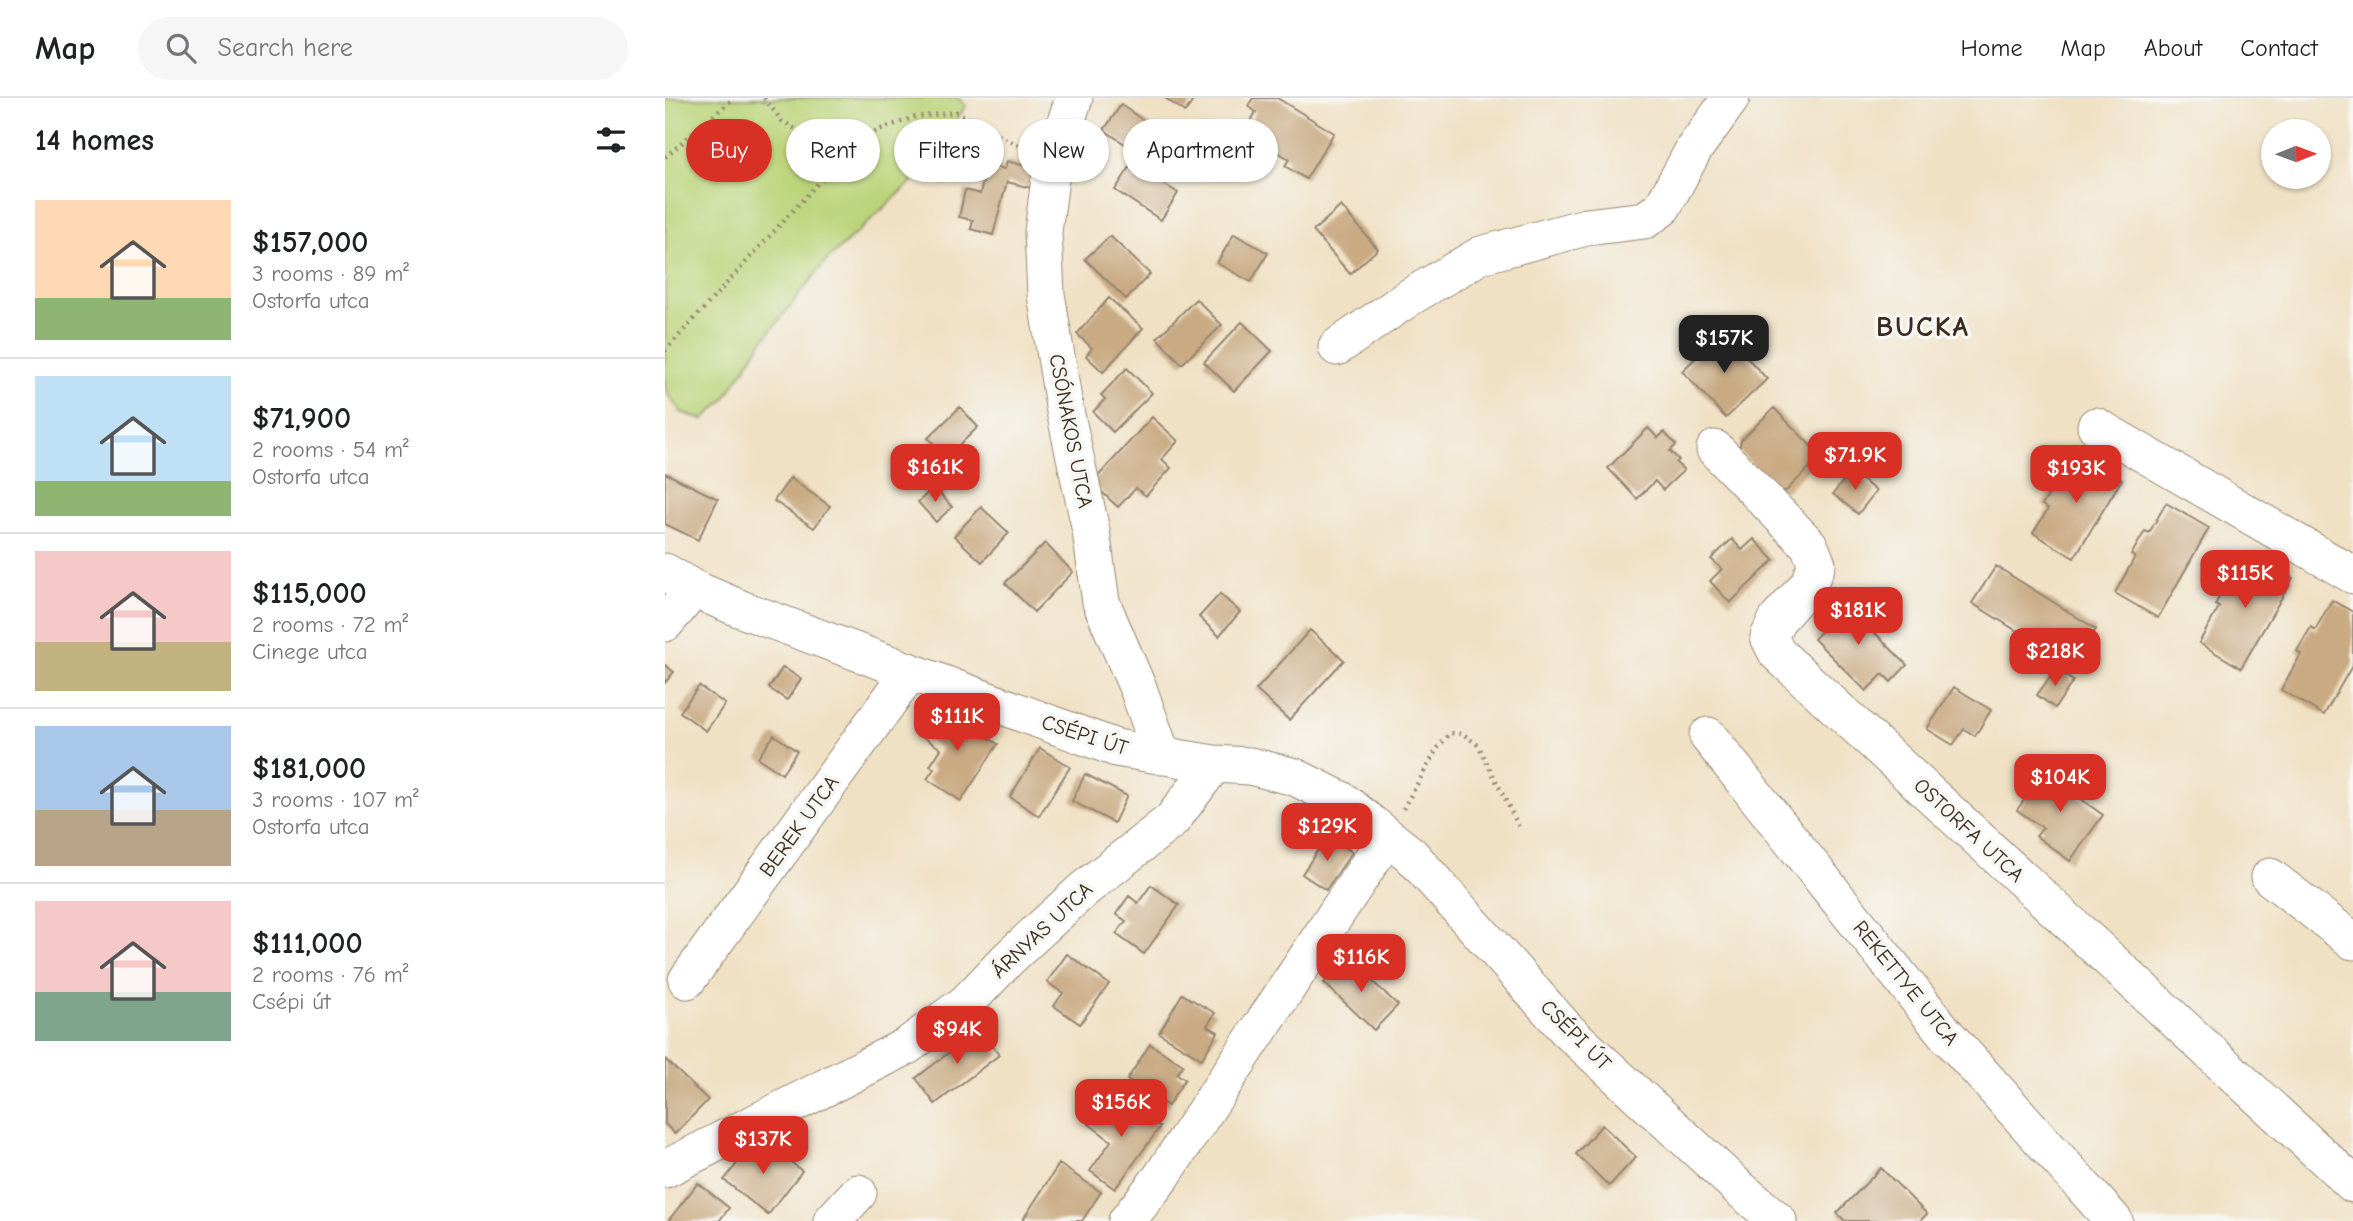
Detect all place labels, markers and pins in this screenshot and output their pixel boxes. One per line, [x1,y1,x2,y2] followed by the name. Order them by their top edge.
[1675,316,1773,375] pin: $157K
[1798,432,1912,492] pin: $71.9K
[886,444,984,504] pin: $161K
[2027,446,2125,505] pin: $193K
[2196,550,2294,610] pin: $115K
[1809,588,1907,647] pin: $181K
[2006,628,2104,688] pin: $218K
[908,694,1006,753] pin: $111K
[2011,754,2109,814] pin: $104K
[1278,804,1376,863] pin: $129K
[1312,934,1410,994] pin: $116K
[916,1006,998,1066] pin: $94K
[1072,1080,1170,1139] pin: $156K
[714,1116,812,1176] pin: $137K

